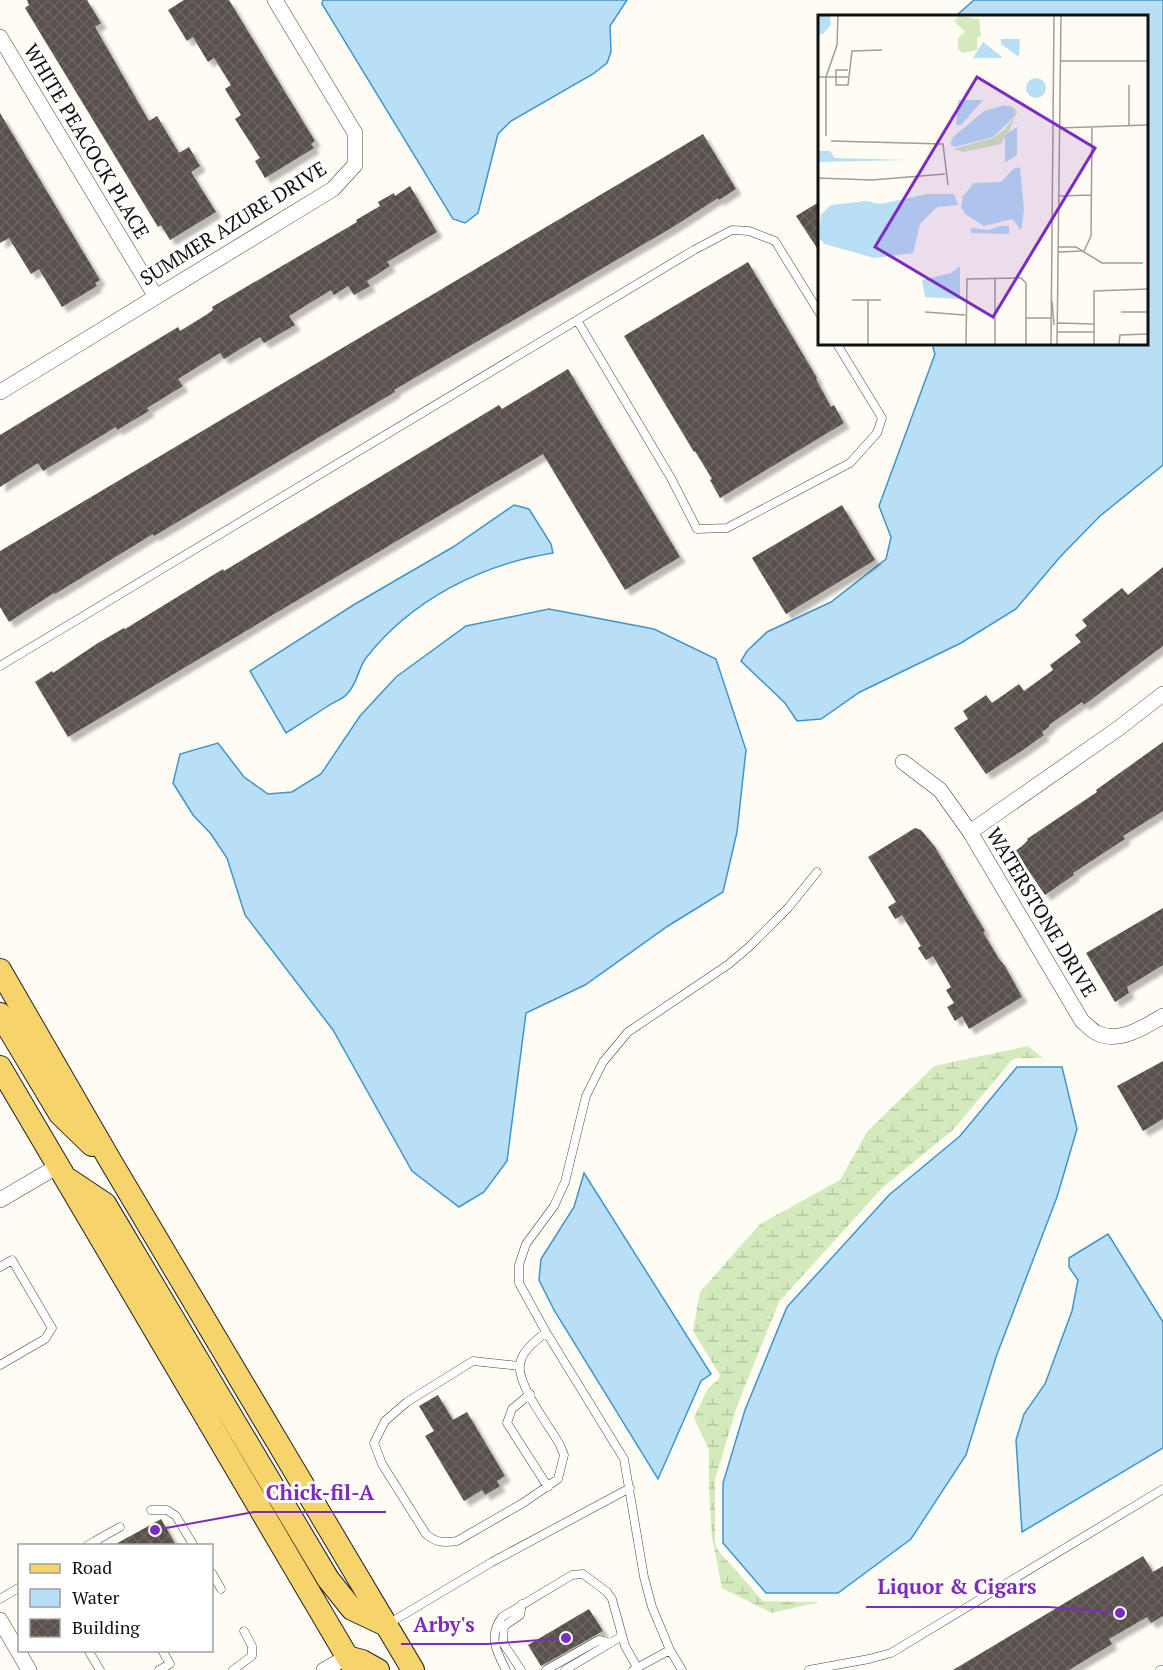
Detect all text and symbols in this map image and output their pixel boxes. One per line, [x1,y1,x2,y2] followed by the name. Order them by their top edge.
[818,15,1148,345] inset map
[18,38,156,244] street label: WHITE PEACOCK PLACE
[135,155,331,291] street label: SUMMER AZURE DRIVE
[981,822,1103,1002] street label: WATERSTONE DRIVE
[254,1473,386,1512] callout: Chick-fil-A
[266,1478,375,1506] text: Chick-fil-A
[18,1544,213,1652] legend
[72,1555,112,1579] text: Road
[866,1568,1049,1607] callout: Liquor & Cigars
[877,1572,1037,1600] text: Liquor & Cigars
[72,1585,119,1609] text: Water
[401,1605,487,1644] callout: Arby's
[413,1610,475,1638] text: Arby's
[72,1615,140,1639] text: Building

